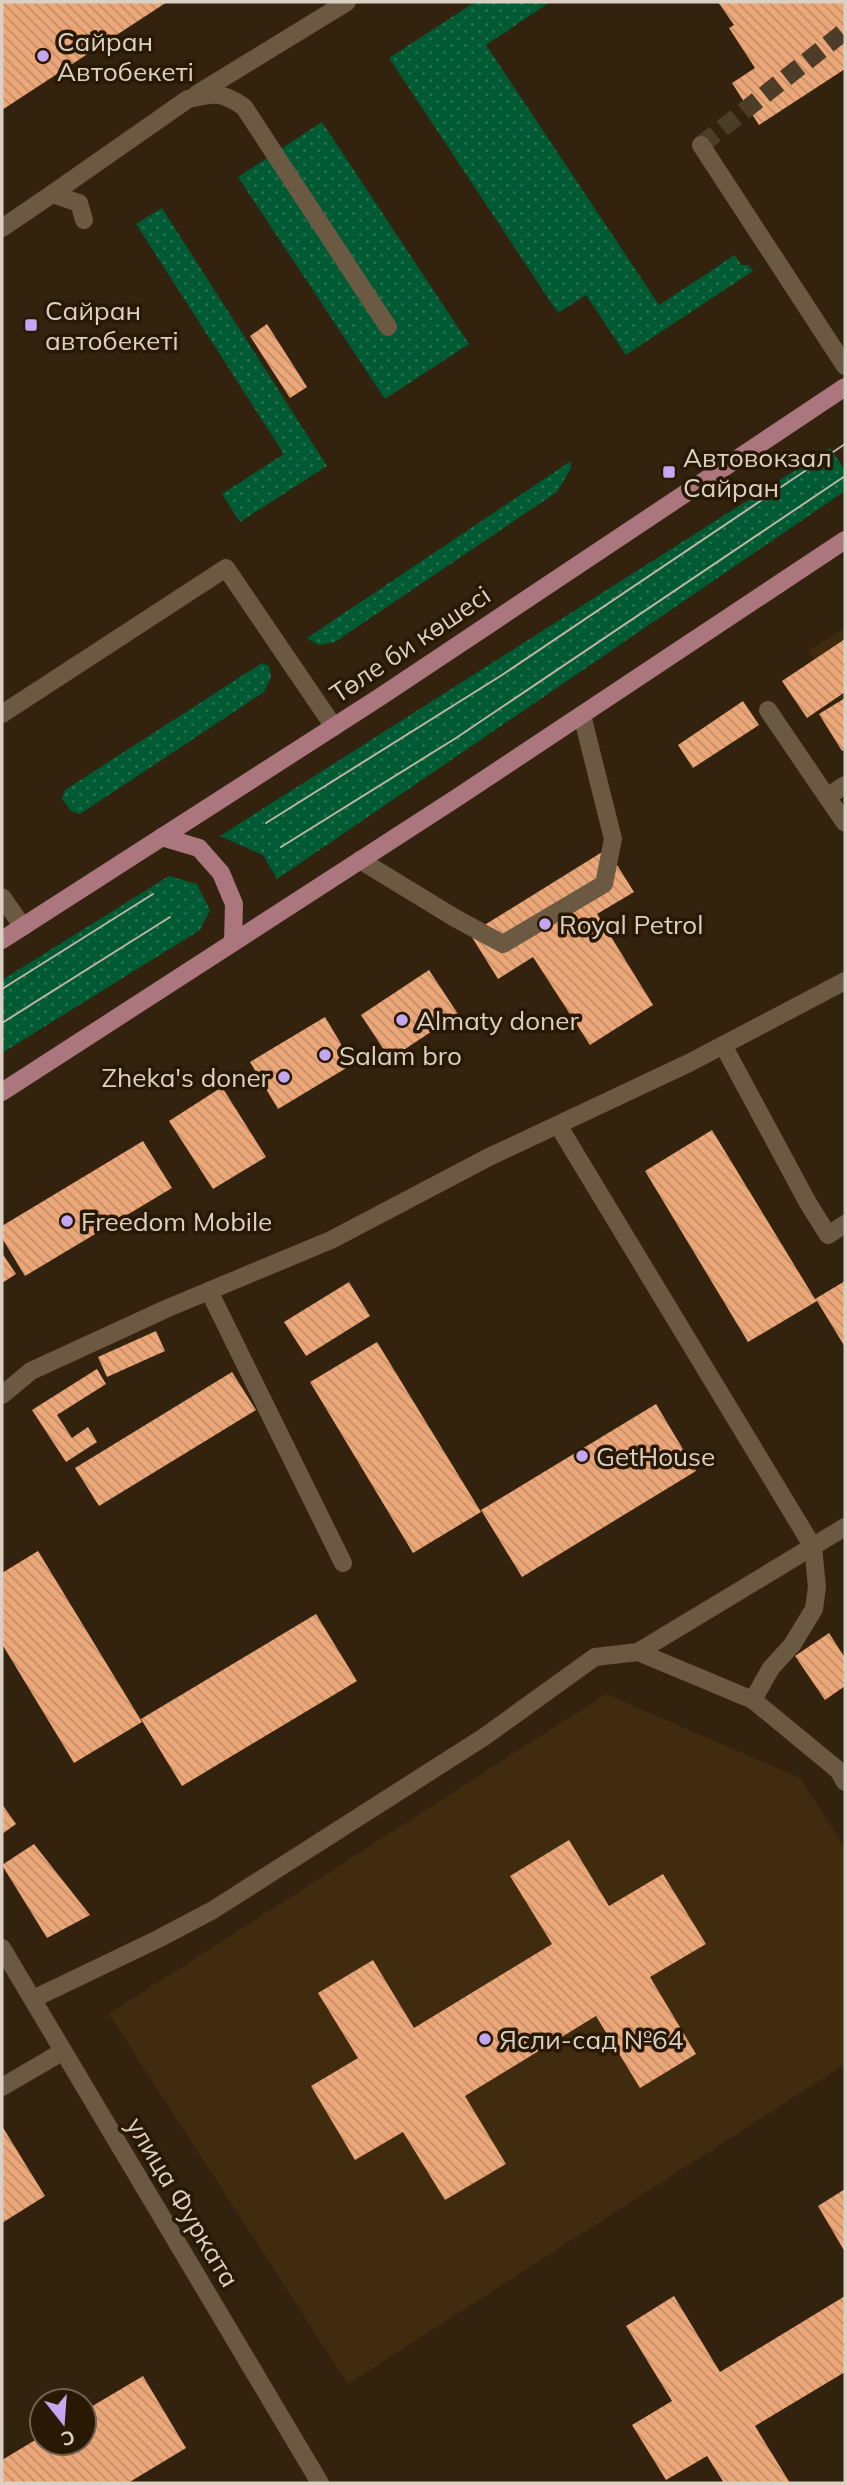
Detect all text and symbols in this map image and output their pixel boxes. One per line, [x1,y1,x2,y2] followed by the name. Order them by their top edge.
[57,25,194,88] place label: Сайран Автобекеті
[35,48,51,64] marker: Сайран Автобекеті
[45,294,179,357] place label: Сайран автобекеті
[23,317,39,333] marker: Сайран автобекеті
[683,441,832,504] place label: Автовокзал Сайран
[661,464,677,480] marker: Автовокзал Сайран
[323,578,497,710] street label: Төле би көшесі
[559,908,703,941] place label: Royal Petrol
[537,916,553,932] marker: Royal Petrol
[416,1004,579,1037] place label: Almaty doner
[394,1012,410,1028] marker: Almaty doner
[339,1039,462,1072] place label: Salam bro
[317,1047,333,1063] marker: Salam bro
[102,1061,271,1094] place label: Zheka's doner
[276,1069,292,1085] marker: Zheka's doner
[81,1205,272,1238] place label: Freedom Mobile
[59,1213,75,1229] marker: Freedom Mobile
[596,1440,715,1473] place label: GetHouse
[574,1448,590,1464] marker: GetHouse
[499,2023,683,2056] place label: Ясли-сад №64
[477,2031,493,2047] marker: Ясли-сад №64
[119,2111,247,2293] street label: улица Фурката
[28,2387,98,2457] north arrow
[58,2425,78,2452] text: С

